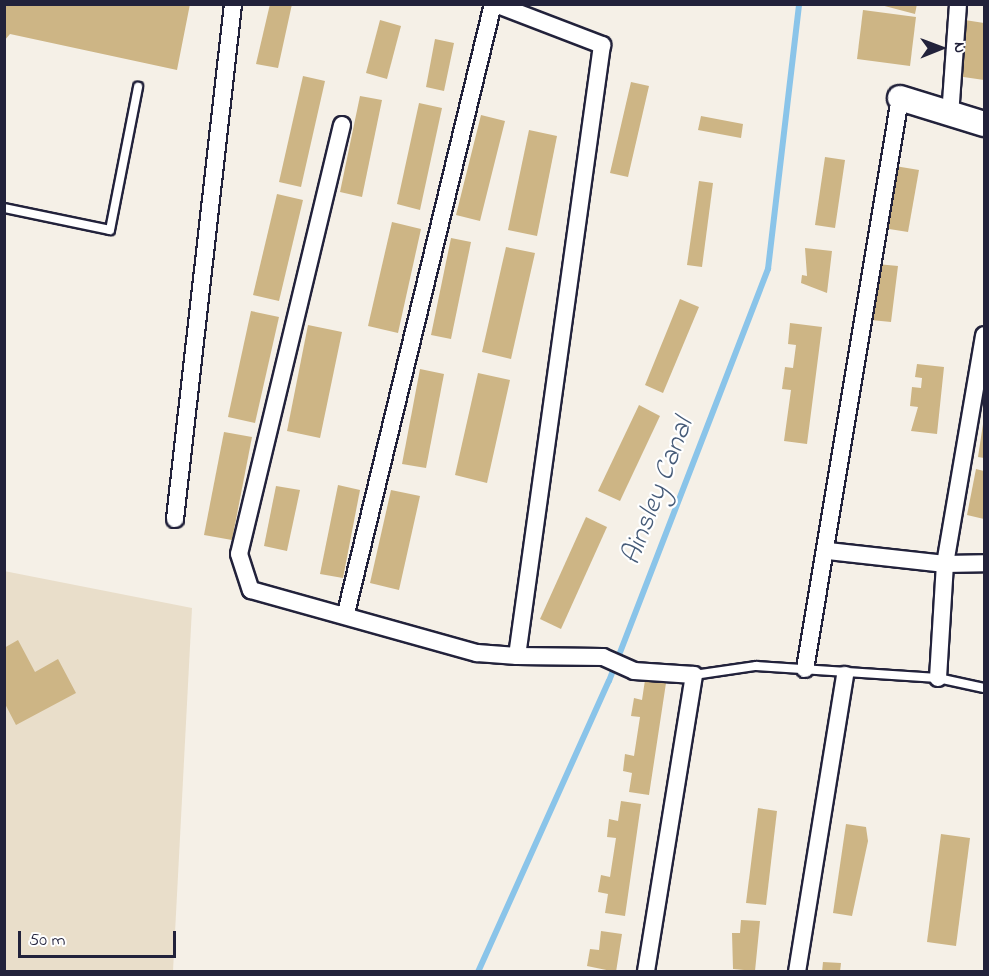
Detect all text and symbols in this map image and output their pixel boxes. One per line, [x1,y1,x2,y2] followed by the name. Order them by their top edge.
[911,18,971,78] north arrow
[947,42,971,53] text: N
[616,414,702,570] water label: Ainsley Canal
[21,919,178,957] scale bar
[29,928,66,954] text: 50 m

